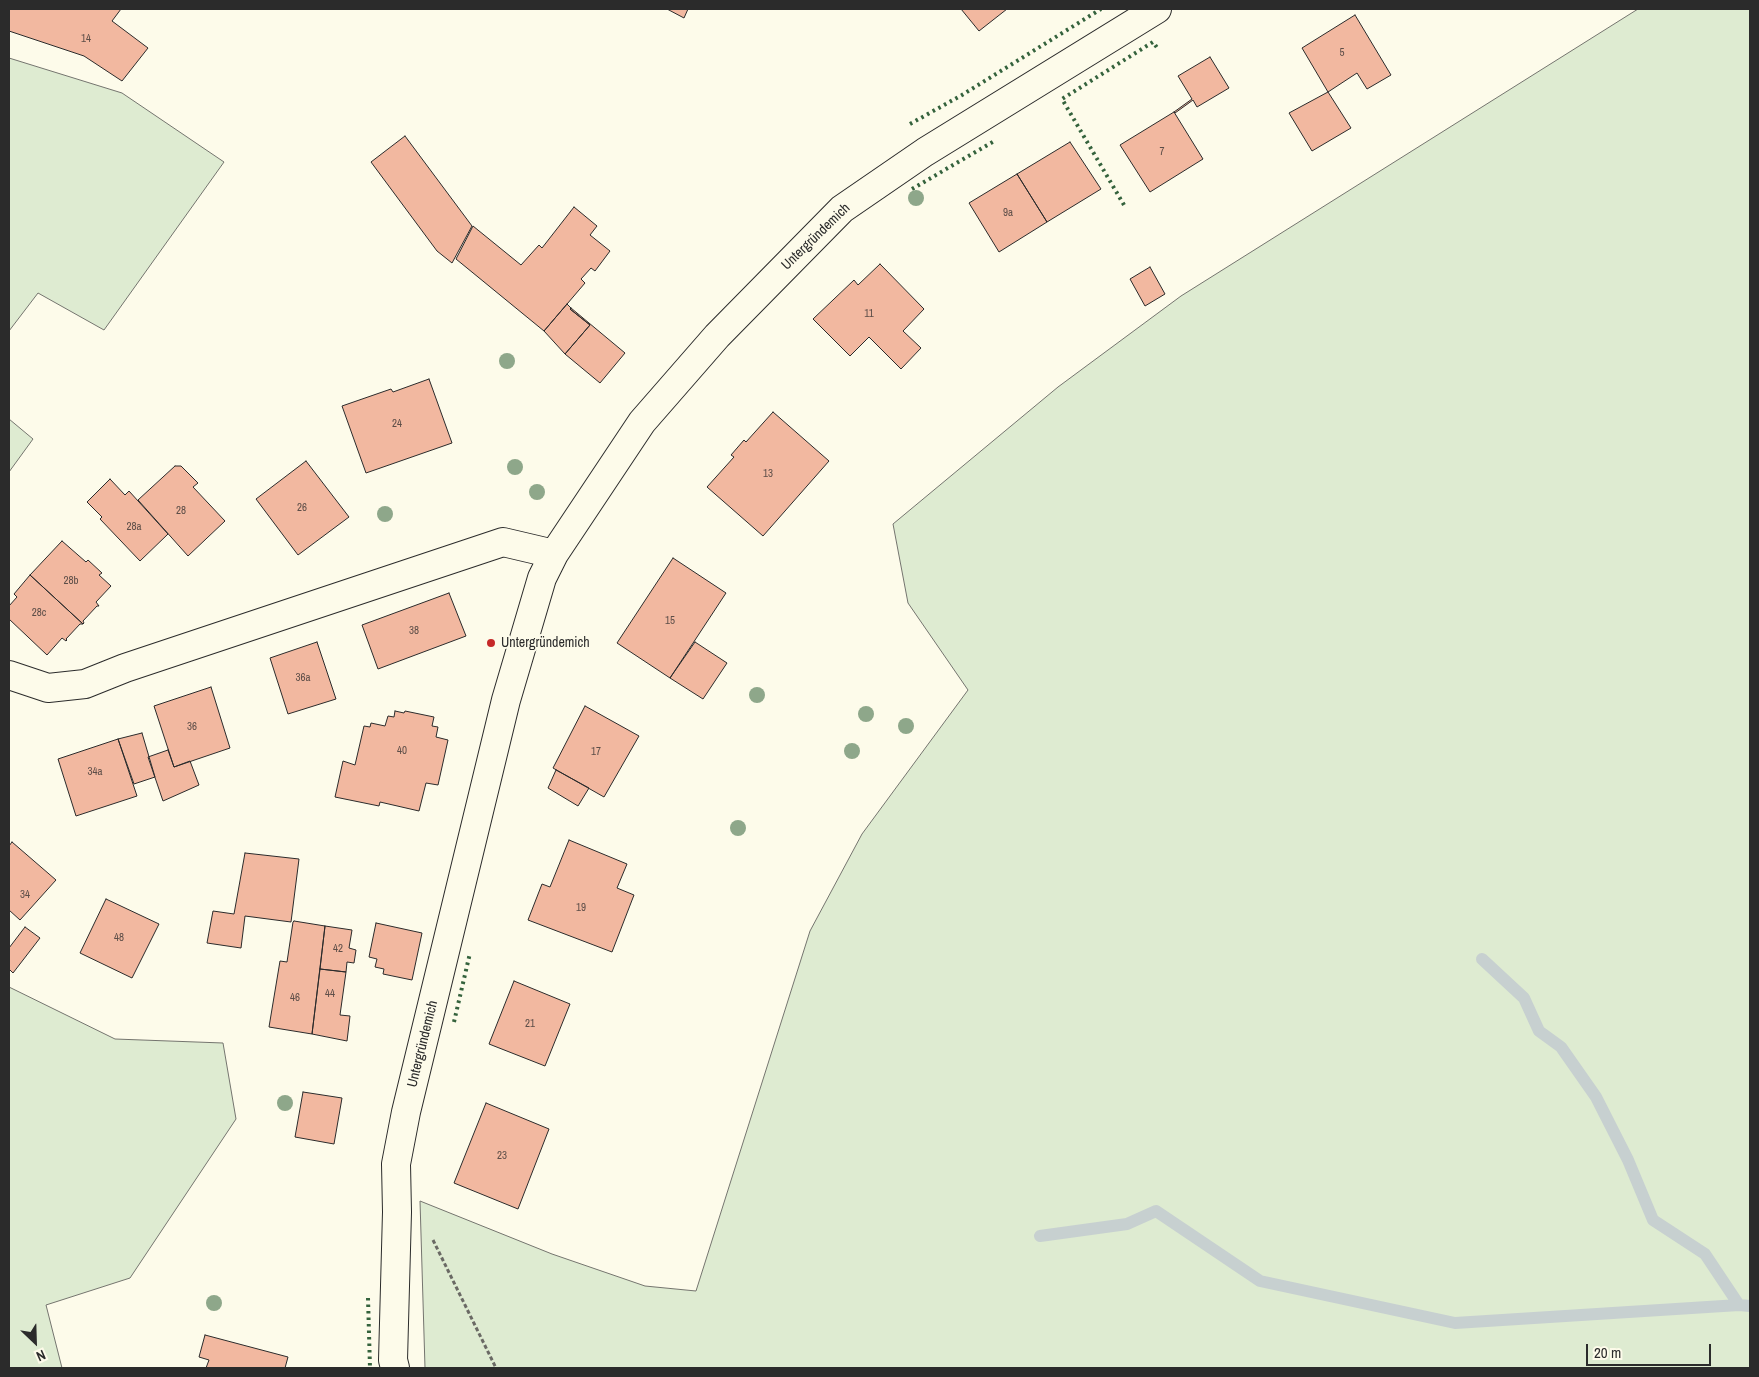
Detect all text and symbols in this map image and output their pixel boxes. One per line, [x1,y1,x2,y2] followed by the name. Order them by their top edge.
[81,32,91,46] house number: 14
[1339,46,1345,60] house number: 5
[1159,145,1165,159] house number: 7
[778,200,854,274] street label: Untergründemich
[1003,206,1013,220] house number: 9a
[864,307,874,321] house number: 11
[392,417,402,431] house number: 24
[763,467,773,481] house number: 13
[297,501,307,515] house number: 26
[176,504,186,518] house number: 28
[126,520,142,534] house number: 28a
[63,574,79,588] house number: 28b
[32,606,46,620] house number: 28c
[665,614,675,628] house number: 15
[409,624,419,638] house number: 38
[501,635,590,651] place label: Untergründemich
[485,637,497,649] marker: Untergründemich
[295,671,311,685] house number: 36a
[187,720,197,734] house number: 36
[397,744,407,758] house number: 40
[591,745,601,759] house number: 17
[87,765,103,779] house number: 34a
[20,888,30,902] house number: 34
[576,901,586,915] house number: 19
[114,931,124,945] house number: 48
[333,942,343,956] house number: 42
[325,987,335,1001] house number: 44
[290,991,300,1005] house number: 46
[404,999,442,1089] street label: Untergründemich
[525,1017,535,1031] house number: 21
[497,1149,507,1163] house number: 23
[10,1317,60,1367] north arrow
[1589,1334,1714,1366] scale bar
[1594,1342,1621,1363] text: 20 m
[34,1346,49,1366] text: N

